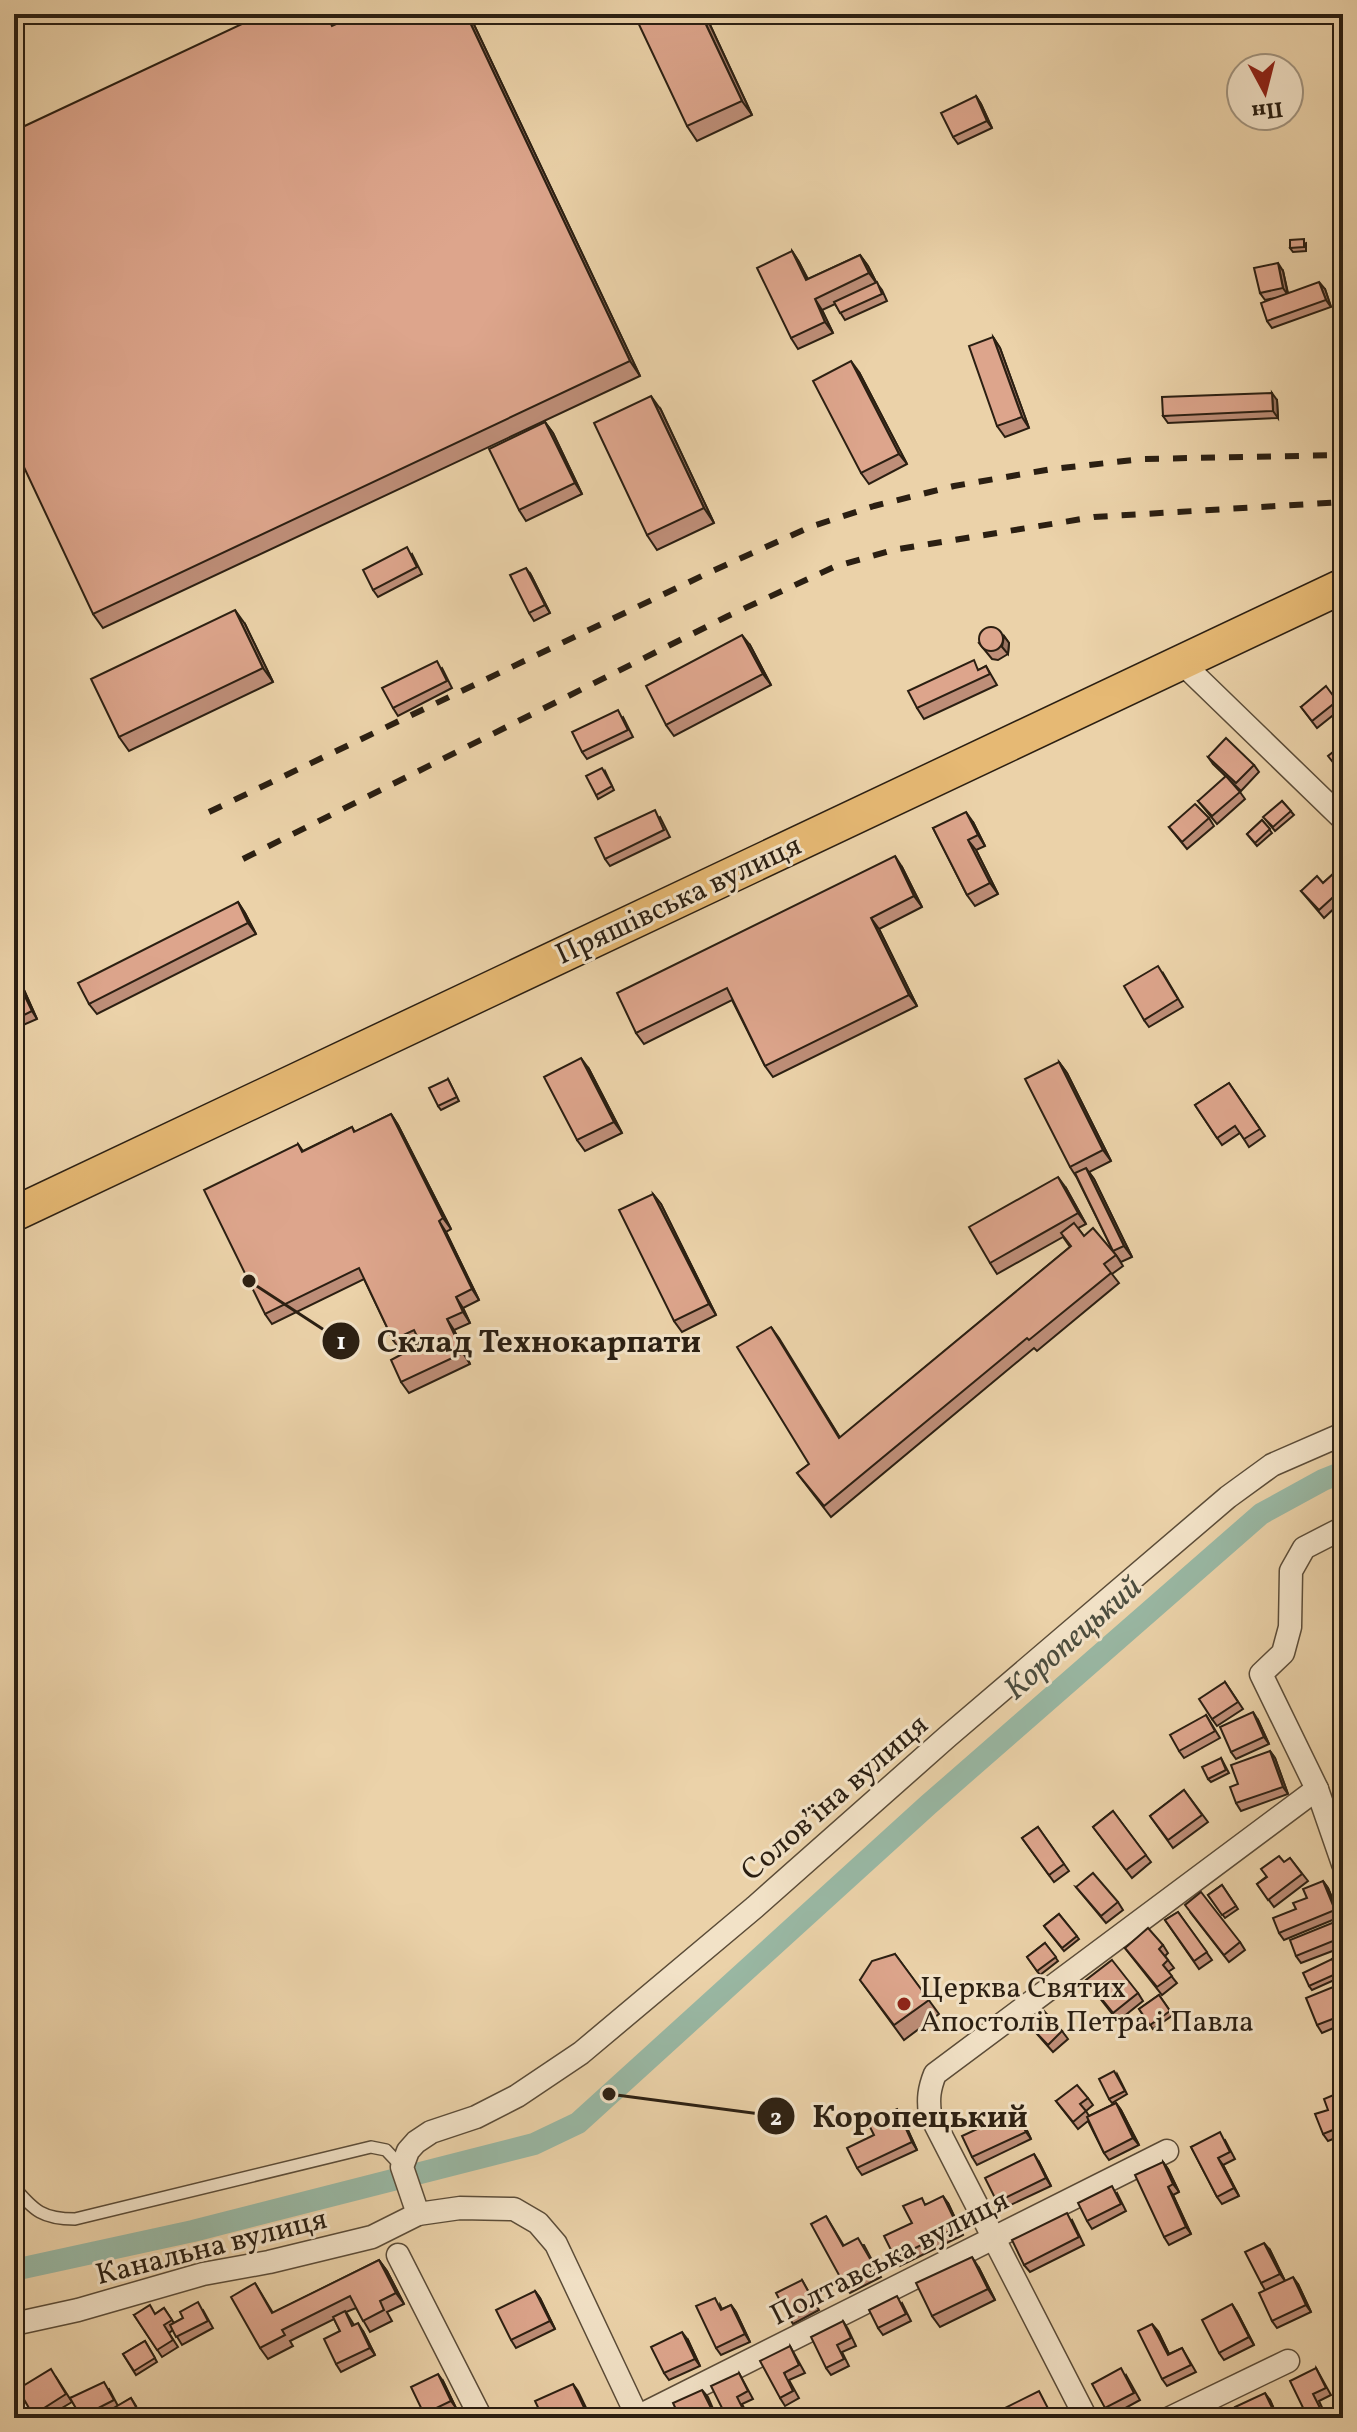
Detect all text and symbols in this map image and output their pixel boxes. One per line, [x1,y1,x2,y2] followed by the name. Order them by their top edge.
[1225,52,1305,132] north arrow
[1250,92,1285,127] text: Пн
[549,825,809,976] street label: Пряшівська вулиця
[321,1313,718,1369] callout: Склад Технокарпати
[377,1322,701,1366] text: Склад Технокарпати
[336,1326,346,1360] text: 1
[995,1567,1152,1712] water label: Коропецький
[733,1705,938,1892] street label: Соловʼїна вулиця
[920,1968,1254,2044] place label: Церква Святих Апостолів Петра і Павла
[895,1995,913,2013] marker: Церква Святих Апостолів Петра і Павла
[756,2088,1044,2144] callout: Коропецький
[812,2097,1028,2141] text: Коропецький
[770,2102,782,2136] text: 2
[763,2180,1016,2337] street label: Полтавська вулиця
[91,2199,331,2297] street label: Канальна вулиця

